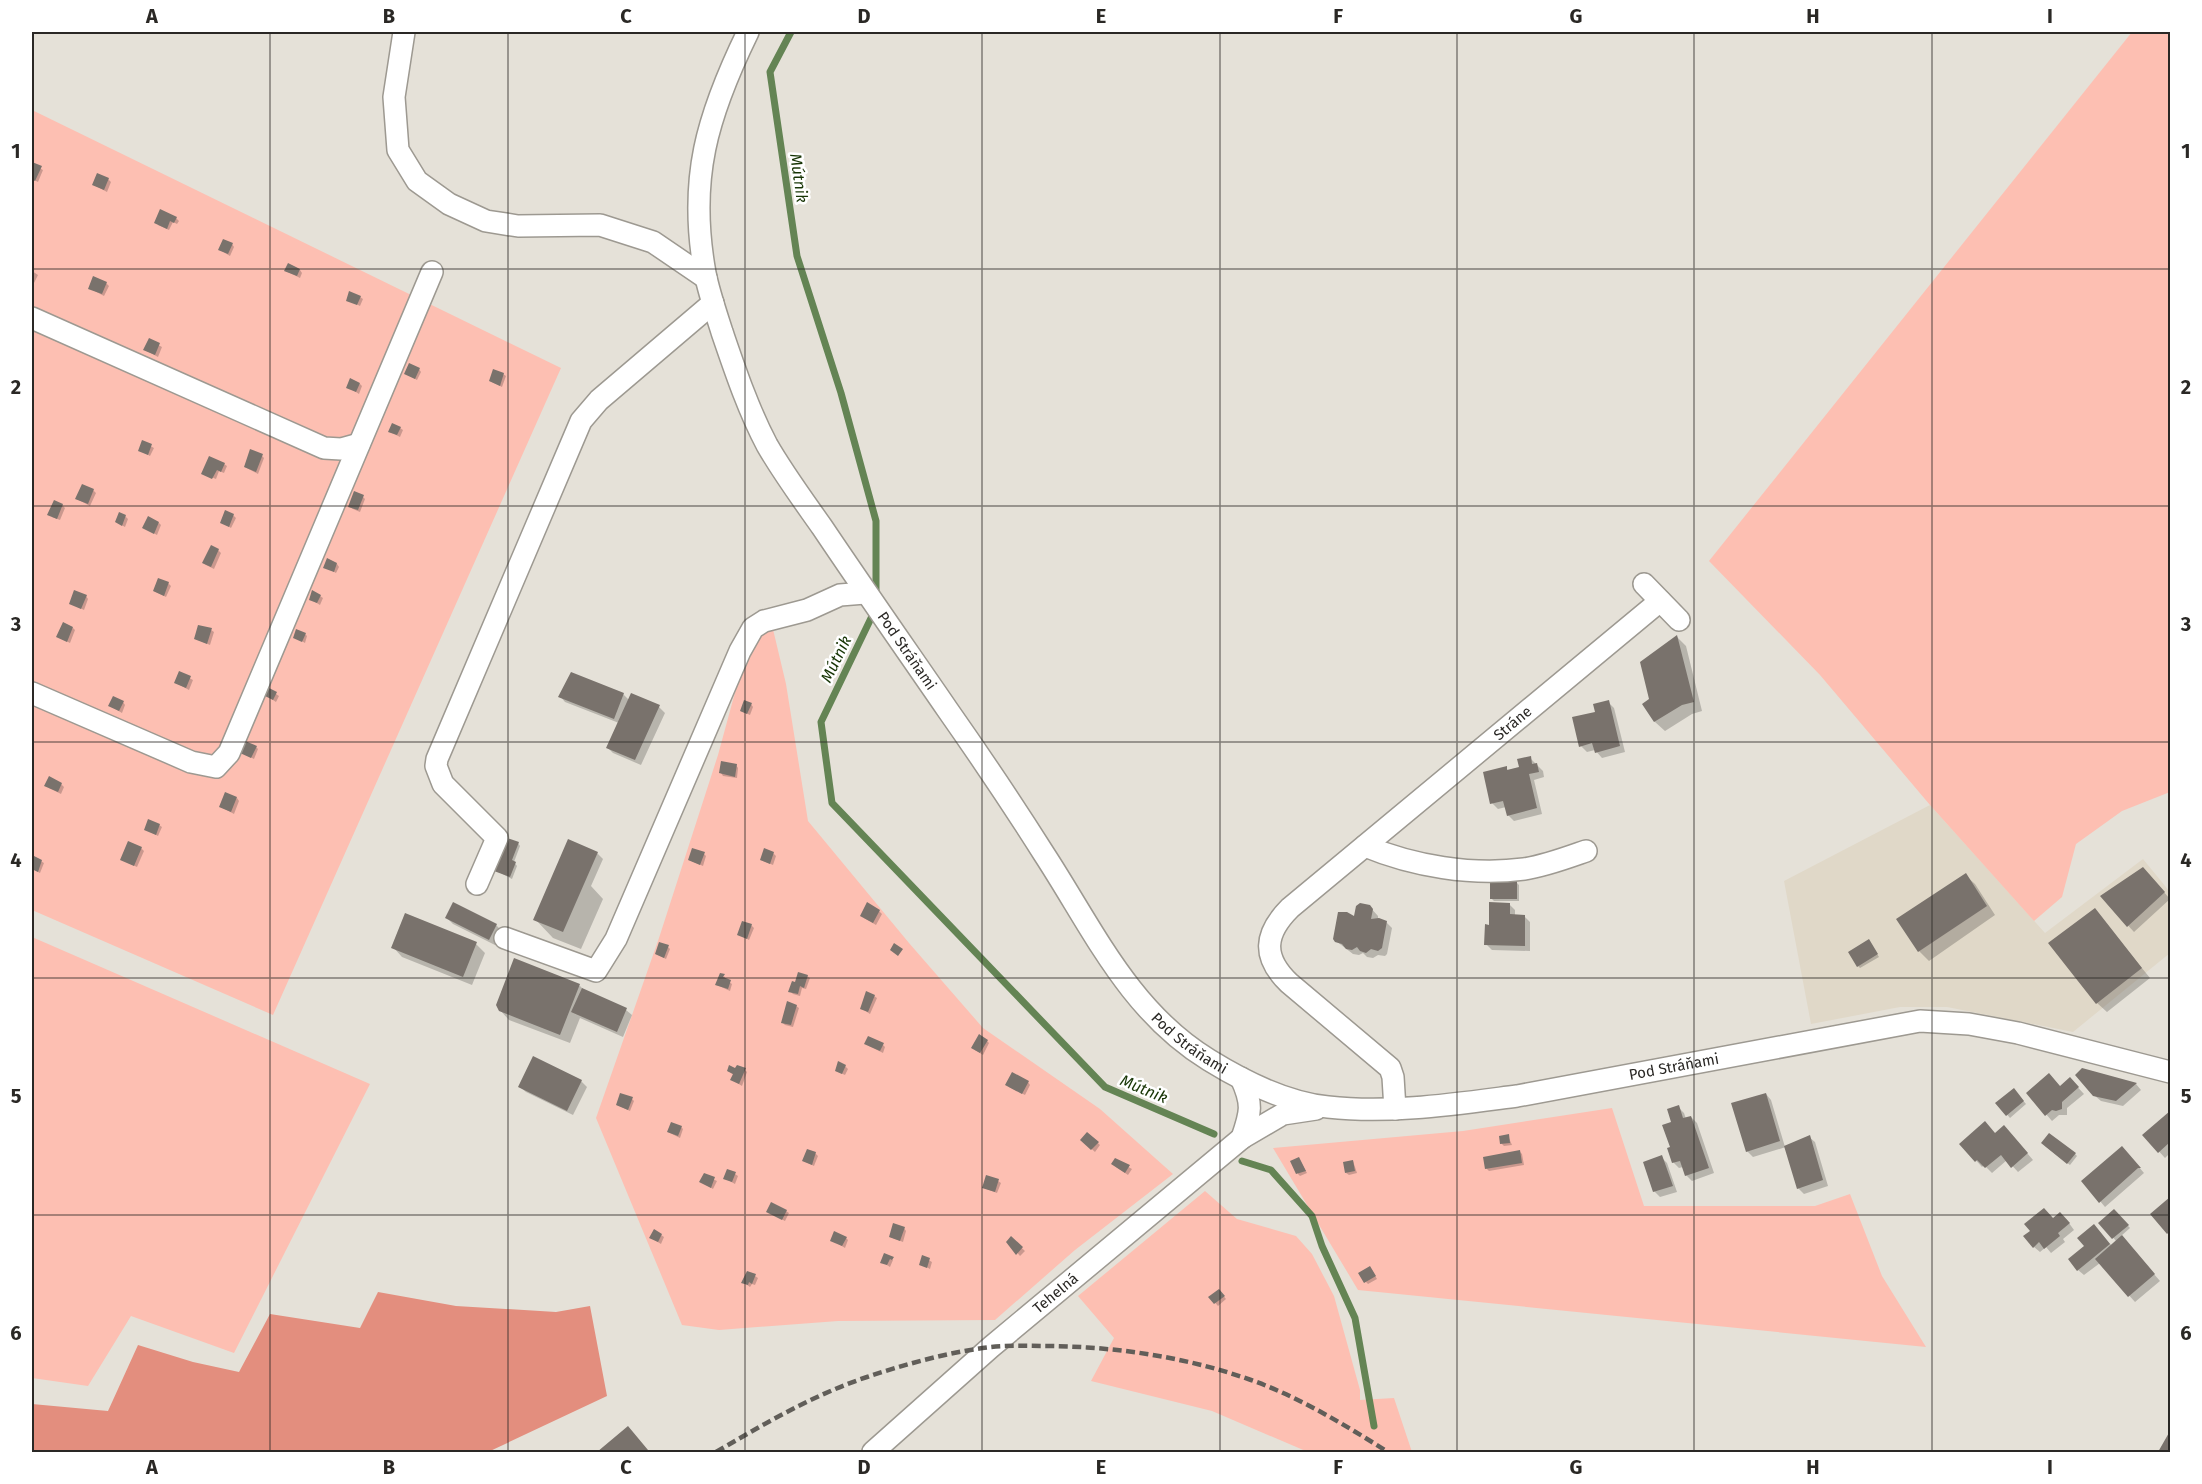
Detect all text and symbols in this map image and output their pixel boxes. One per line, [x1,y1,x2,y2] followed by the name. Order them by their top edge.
[145,4,159,28] text: A
[383,4,395,28] text: B
[620,4,632,28] text: C
[857,4,871,28] text: D
[1096,4,1106,28] text: E
[1333,4,1343,28] text: F
[1570,4,1582,28] text: G
[1806,4,1820,28] text: H
[2047,4,2053,28] text: I
[11,139,21,163] text: 1
[2181,139,2191,163] text: 1
[786,152,812,204] water label: Mútnik
[11,375,21,399] text: 2
[2181,375,2191,399] text: 2
[874,608,940,693] street label: Pod Stráňami
[10,612,21,636] text: 3
[2180,612,2191,636] text: 3
[817,632,856,686] water label: Mútnik
[1490,702,1535,744] street label: Stráne
[10,848,22,872] text: 4
[2180,848,2192,872] text: 4
[1147,1009,1231,1078] street label: Pod Stráňami
[1627,1050,1720,1084] street label: Pod Stráňami
[1117,1071,1171,1108] water label: Mútnik
[11,1084,22,1108] text: 5
[2181,1084,2192,1108] text: 5
[1029,1269,1082,1317] street label: Tehelná
[10,1321,22,1345] text: 6
[2180,1321,2192,1345] text: 6
[145,1455,159,1479] text: A
[383,1455,395,1479] text: B
[620,1455,632,1479] text: C
[857,1455,871,1479] text: D
[1096,1455,1106,1479] text: E
[1333,1455,1343,1479] text: F
[1570,1455,1582,1479] text: G
[1806,1455,1820,1479] text: H
[2047,1455,2053,1479] text: I

